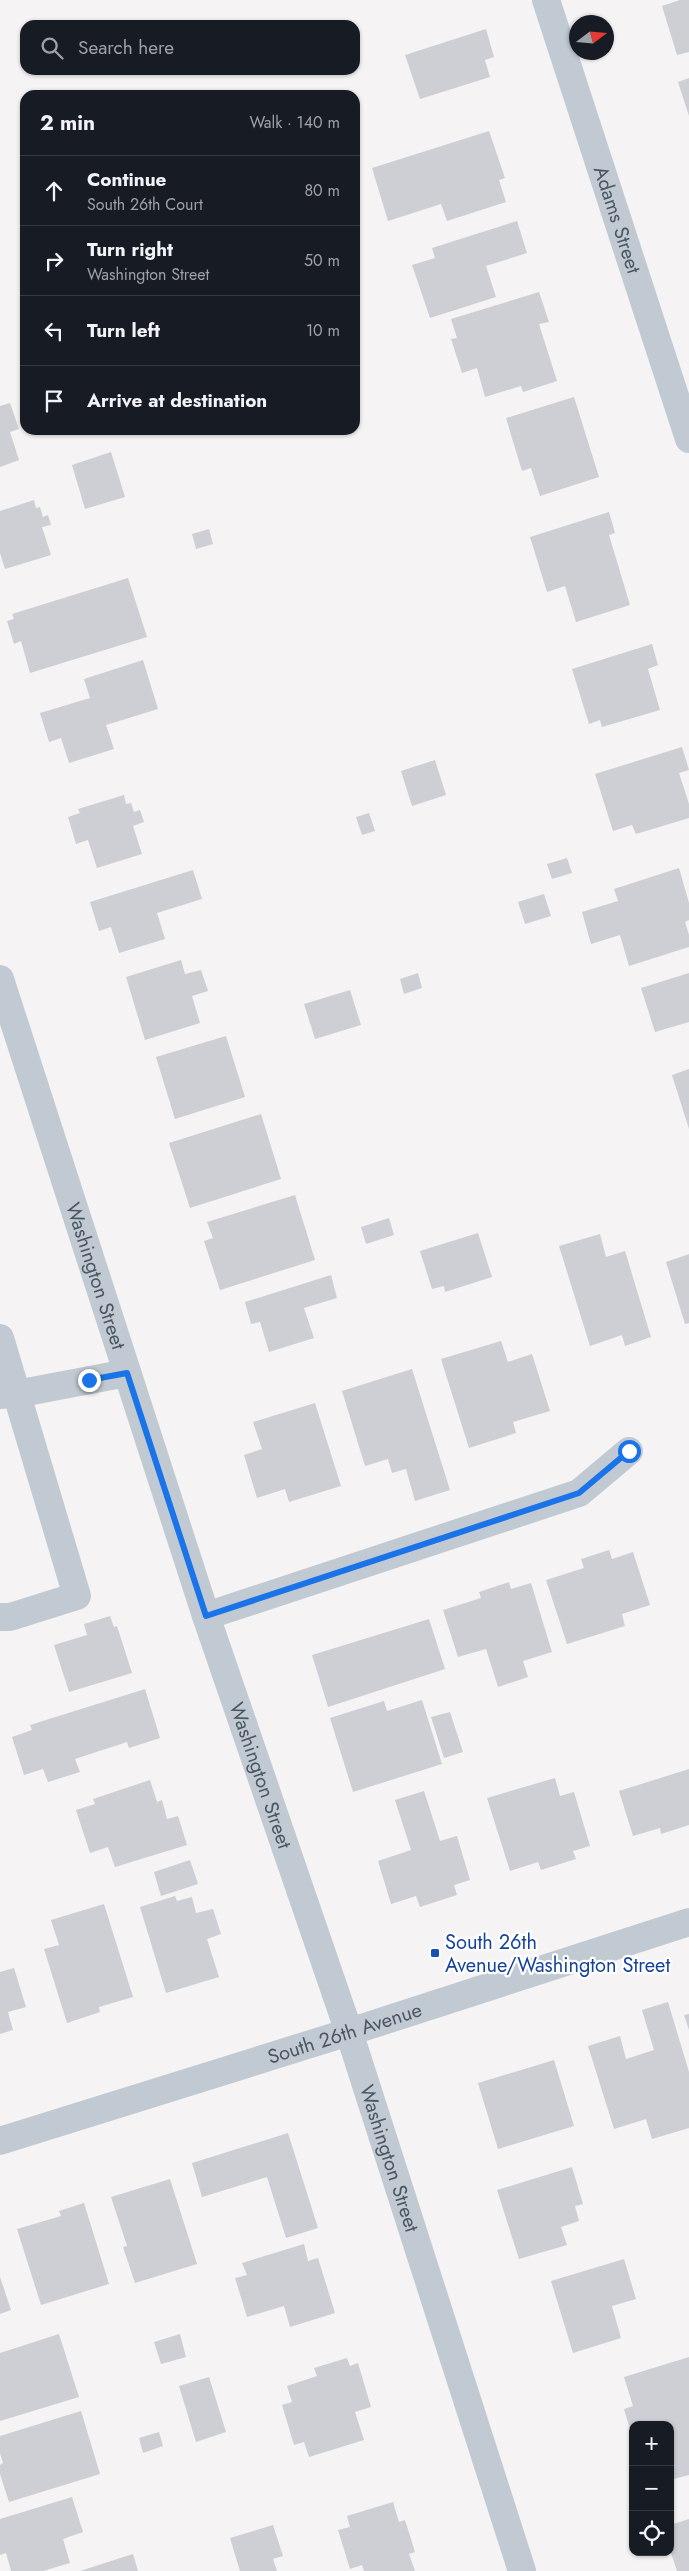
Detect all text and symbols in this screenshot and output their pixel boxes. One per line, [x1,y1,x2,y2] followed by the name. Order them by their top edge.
[569,15,614,60] north arrow
[20,20,360,75] search box
[38,34,66,62] icon: search
[78,34,174,61] text: Search here
[40,108,95,138] text: 2 min
[250,111,340,134] text: Walk · 140 m
[586,162,648,278] street label: Adams Street
[87,166,166,193] text: Continue
[40,177,68,205] icon: ahead
[304,179,340,202] text: 80 m
[87,193,203,216] text: South 26th Court
[87,236,173,263] text: Turn right
[40,247,68,275] icon: right
[304,249,340,272] text: 50 m
[87,263,209,286] text: Washington Street
[40,317,68,345] icon: left
[87,317,160,344] text: Turn left
[306,319,340,342] text: 10 m
[40,387,68,415] icon: arrive
[87,387,267,414] text: Arrive at destination
[58,1199,133,1354] street label: Washington Street
[78,1369,101,1392] route end
[618,1440,641,1463] route start
[222,1698,299,1853] street label: Washington Street
[445,1928,670,1980] place label: South 26th Avenue/Washington Street
[429,1947,441,1959] marker: South 26th Avenue/Washington Street
[264,1995,425,2072] street label: South 26th Avenue
[352,2081,426,2236] street label: Washington Street
[629,2421,674,2556] map controls
[629,2421,674,2466] button: +
[629,2466,674,2511] button: −
[629,2511,674,2556] button: locate

